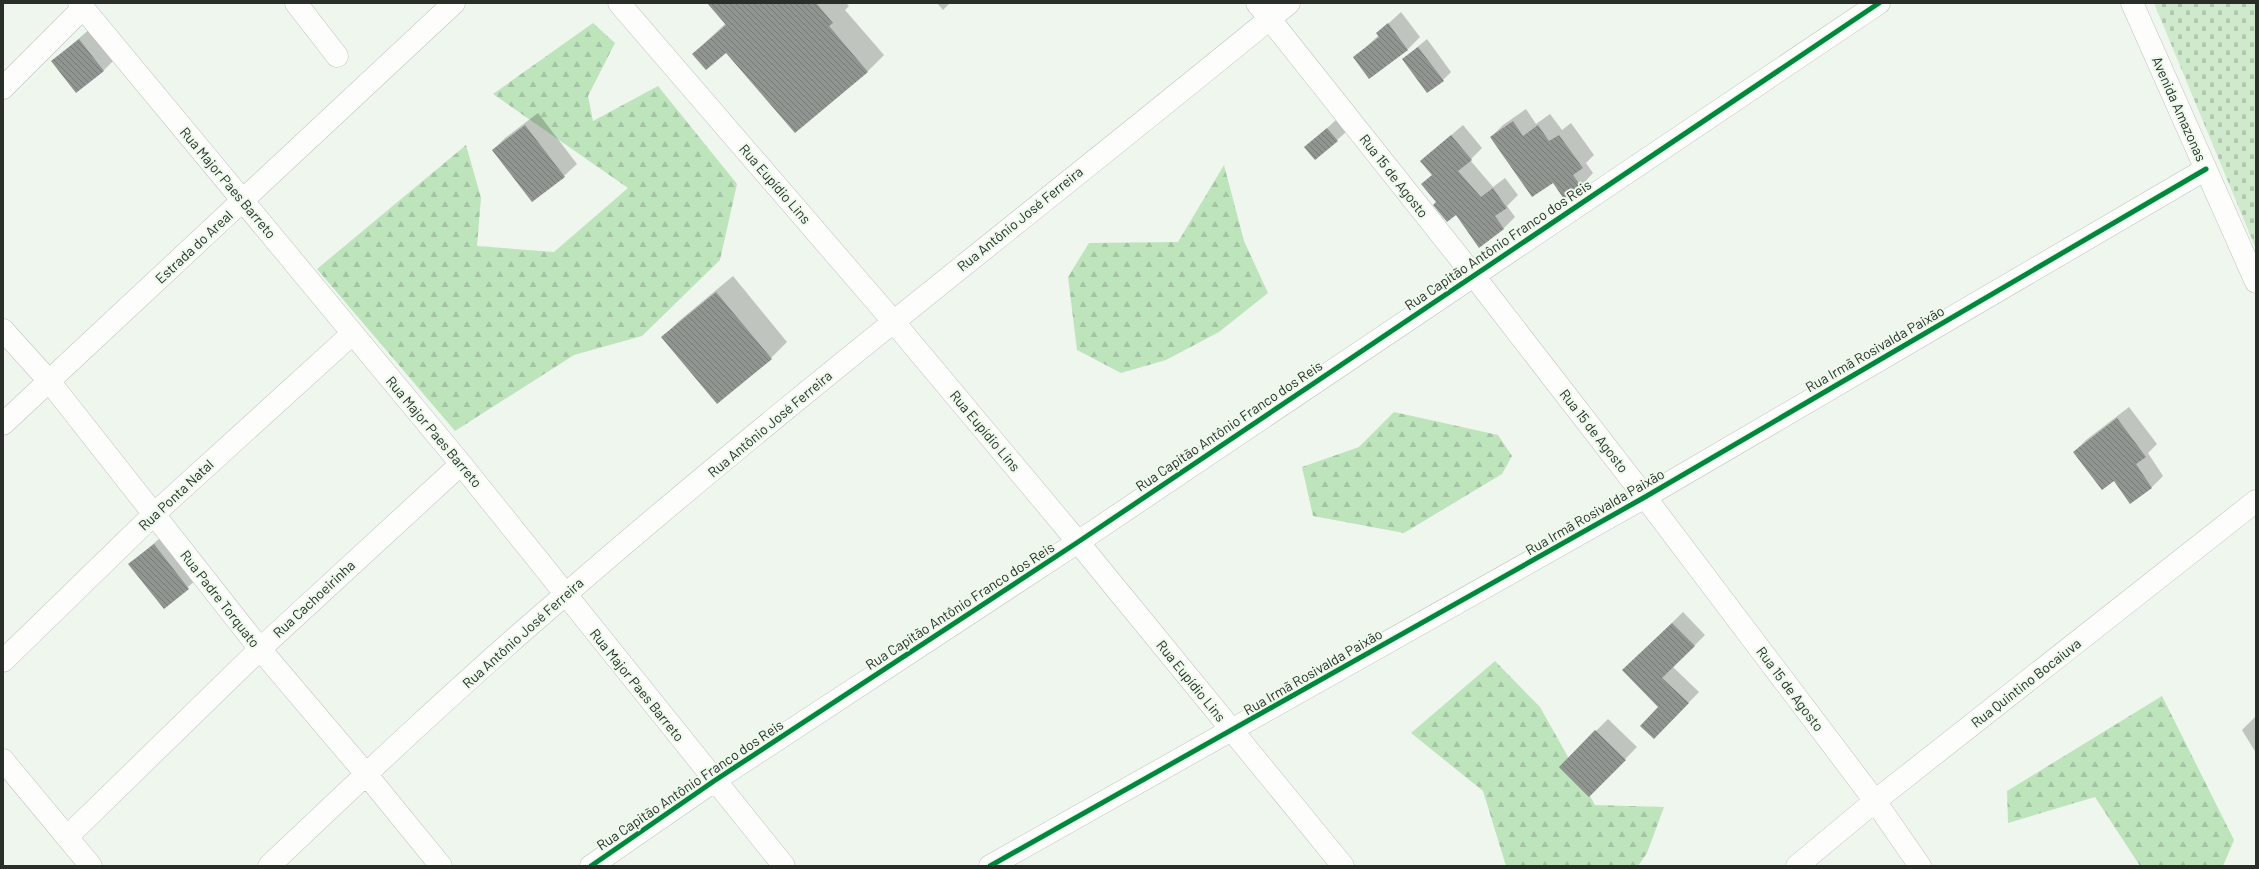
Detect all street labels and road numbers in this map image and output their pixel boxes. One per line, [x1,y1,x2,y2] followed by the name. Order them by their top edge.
[2149,54,2210,164] street label: Avenida Amazonas
[177,123,280,242] street label: Rua Major Paes Barreto
[1356,131,1432,221] street label: Rua 15 de Agosto
[736,140,815,227] street label: Rua Eupídio Lins
[953,163,1086,275] street label: Rua Antônio José Ferreira
[1401,175,1595,314] street label: Rua Capitão Antônio Franco dos Reis
[151,206,236,287] street label: Estrada do Areal
[1802,302,1947,395] street label: Rua Irmã Rosivalda Paixão
[1132,356,1326,495] street label: Rua Capitão Antônio Franco dos Reis
[704,367,835,481] street label: Rua Antônio José Ferreira
[383,372,486,491] street label: Rua Major Paes Barreto
[1556,386,1632,476] street label: Rua 15 de Agosto
[947,387,1024,475] street label: Rua Eupídio Lins
[135,456,217,534] street label: Rua Ponta Natal
[1522,465,1667,558] street label: Rua Irmã Rosivalda Paixão
[862,538,1058,673] street label: Rua Capitão Antônio Franco dos Reis
[177,547,264,651] street label: Rua Padre Torquato
[269,556,358,641] street label: Rua Cachoeirinha
[459,574,587,691] street label: Rua Antônio José Ferreira
[587,625,688,745] street label: Rua Major Paes Barreto
[1240,625,1385,718] street label: Rua Irmã Rosivalda Paixão
[1967,634,2084,731] street label: Rua Quintino Bocaiuva
[1153,636,1230,725] street label: Rua Eupídio Lins
[1753,643,1828,734] street label: Rua 15 de Agosto
[593,715,787,854] street label: Rua Capitão Antônio Franco dos Reis

